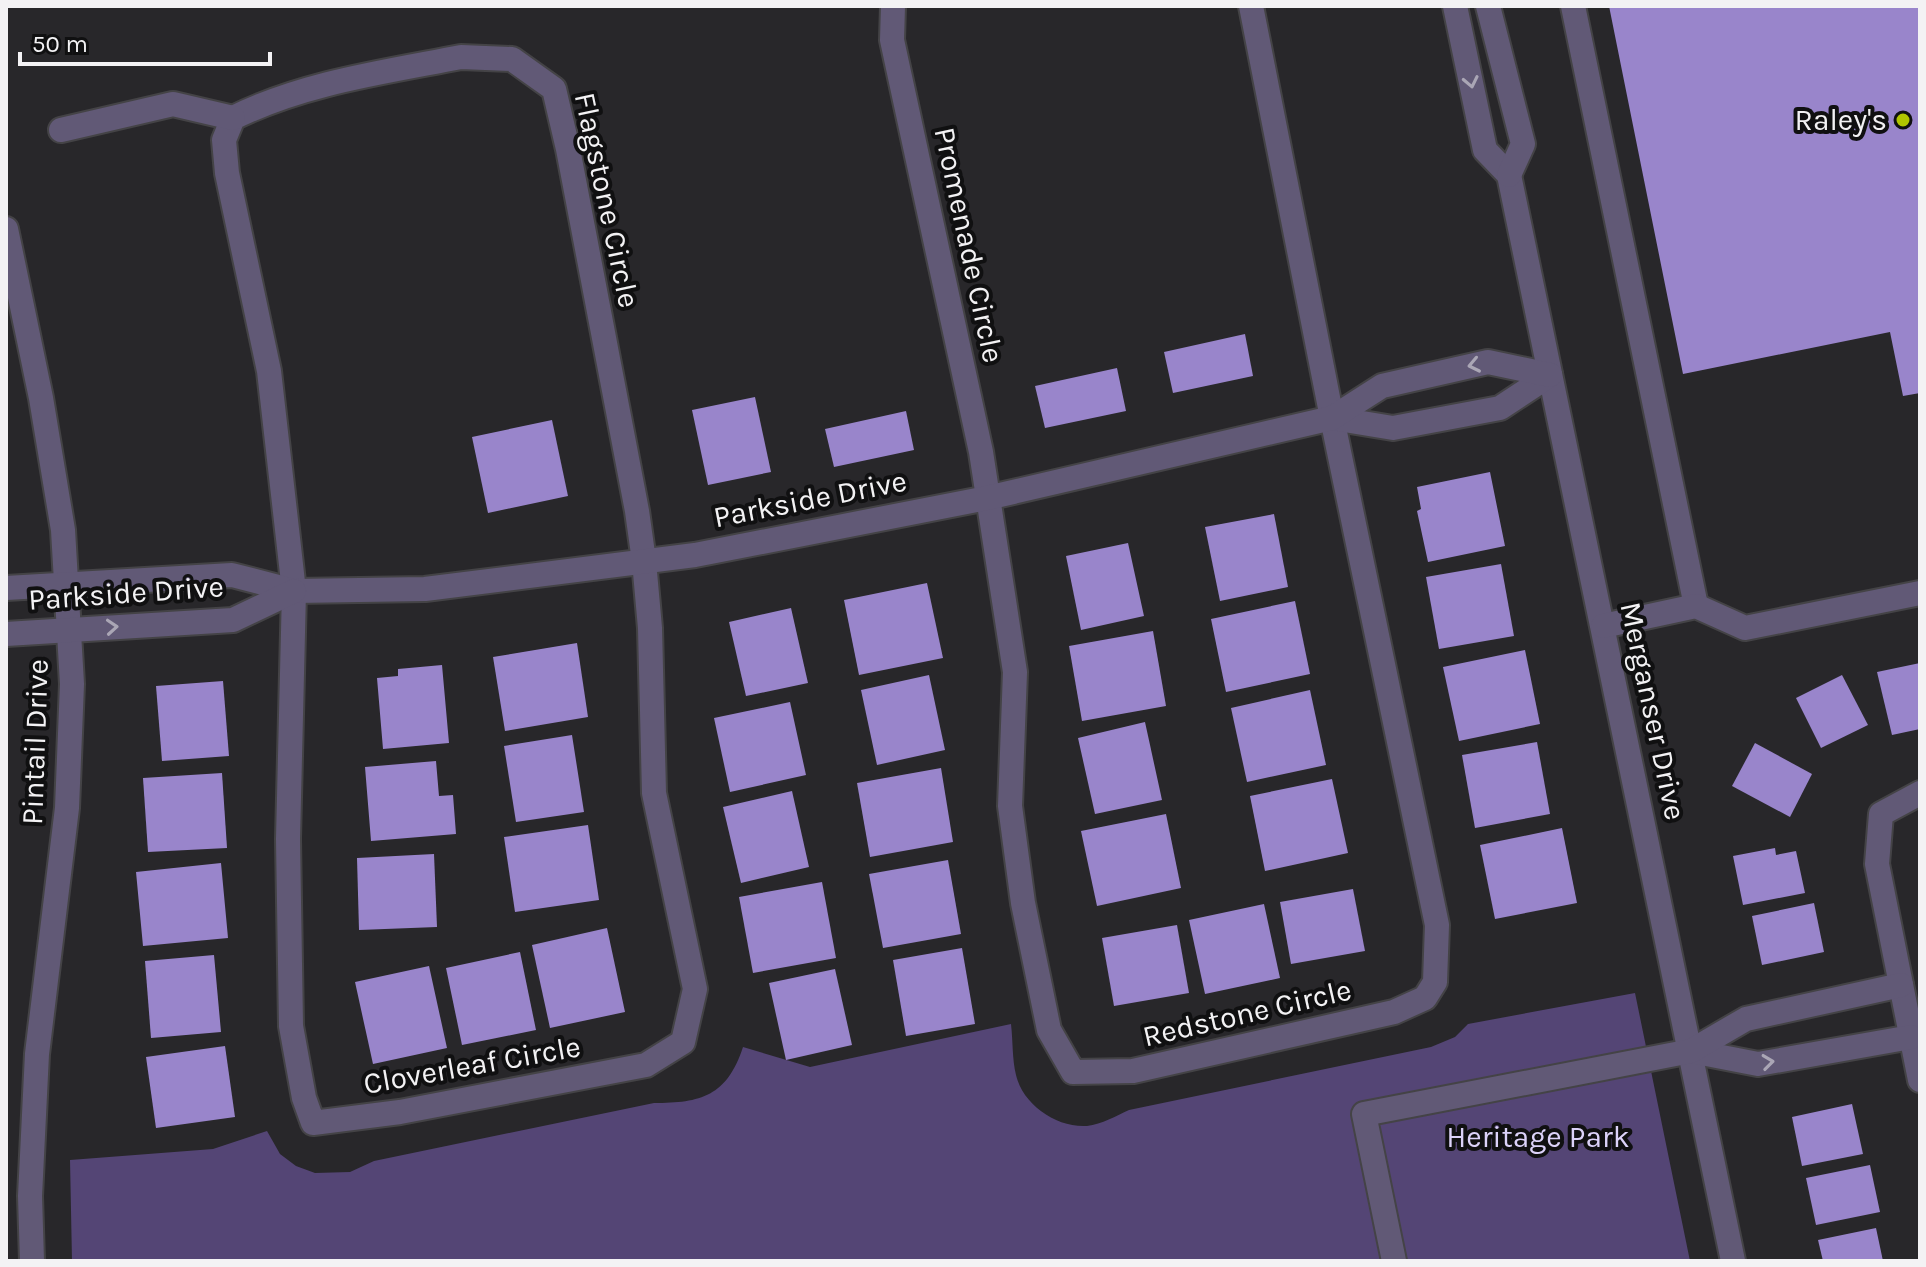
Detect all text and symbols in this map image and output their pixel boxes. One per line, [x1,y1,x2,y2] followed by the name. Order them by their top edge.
[20,16,270,66] scale bar
[32,30,88,58] text: 50 m
[1462,75,1479,89] one-way arrow
[567,89,647,311] street label: Flagstone Circle
[1795,102,1887,138] place label: Raley's
[1894,111,1912,129] marker: Raley's
[926,124,1012,366] street label: Promenade Circle
[1467,356,1481,373] one-way arrow
[710,463,910,535] street label: Parkside Drive
[27,568,225,618] street label: Parkside Drive
[1612,599,1694,823] street label: Merganser Drive
[106,618,119,635] one-way arrow
[14,658,56,826] street label: Pintail Drive
[1139,971,1355,1055] street label: Redstone Circle
[361,1028,583,1102] street label: Cloverleaf Circle
[1761,1053,1774,1070] one-way arrow
[1446,1119,1630,1155] park label: Heritage Park

